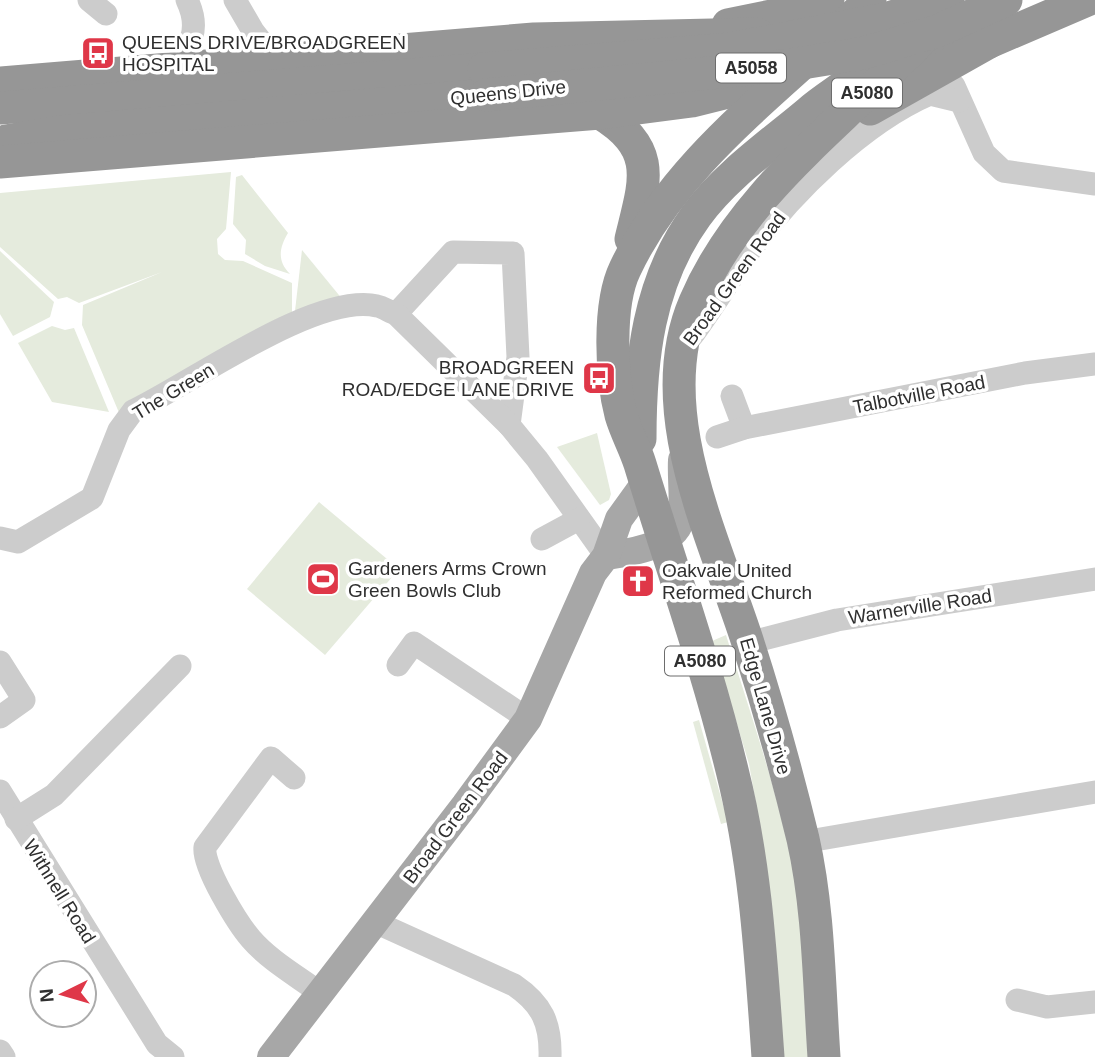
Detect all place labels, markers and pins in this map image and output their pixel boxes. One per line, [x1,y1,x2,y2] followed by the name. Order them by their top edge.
[122,32,406,75] place label: QUEENS DRIVE/BROADGREEN HOSPITAL
[79,34,117,72] bus stop icon: QUEENS DRIVE/BROADGREEN HOSPITAL
[342,357,574,400] place label: BROADGREEN ROAD/EDGE LANE DRIVE
[580,359,618,397] bus stop icon: BROADGREEN ROAD/EDGE LANE DRIVE
[348,558,547,601] place label: Gardeners Arms Crown Green Bowls Club
[304,560,342,598] sports icon: Gardeners Arms Crown Green Bowls Club
[662,560,812,603] place label: Oakvale United Reformed Church
[619,562,657,600] church icon: Oakvale United Reformed Church

